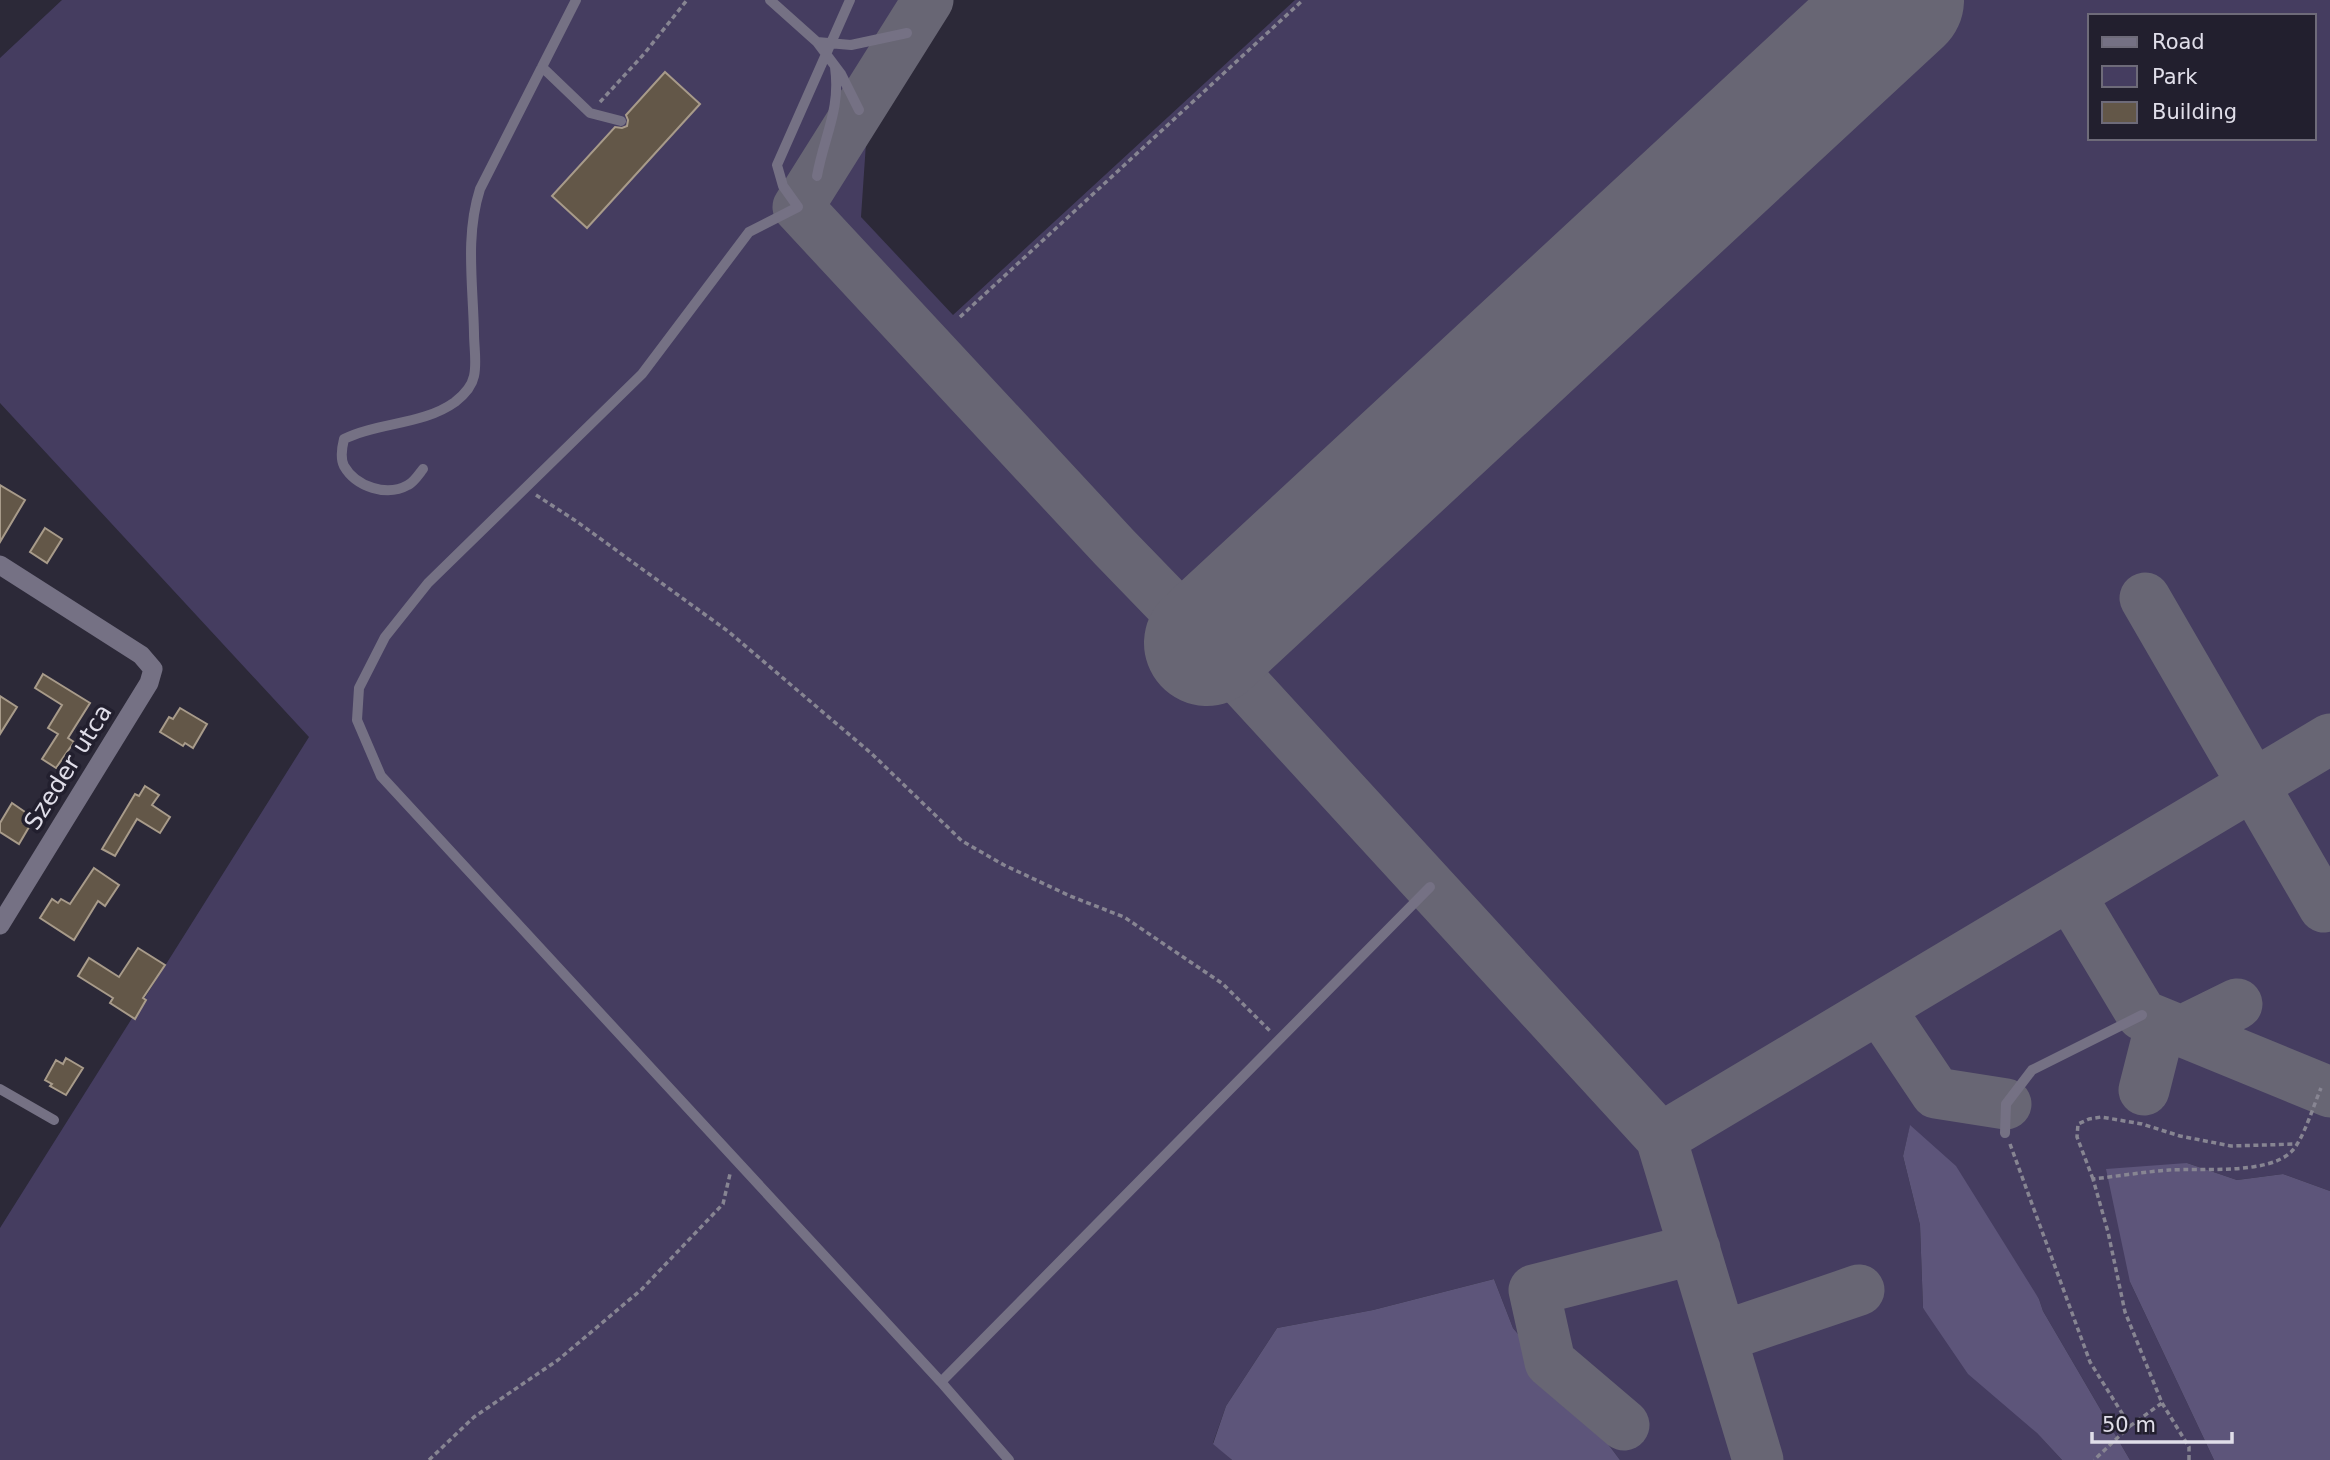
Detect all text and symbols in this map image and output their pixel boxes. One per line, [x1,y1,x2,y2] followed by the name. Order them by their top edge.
[2088,14,2316,140] legend
[2152,30,2205,54] text: Road
[2152,65,2198,89] text: Park
[2152,100,2237,124] text: Building
[18,699,118,835] street label: Szeder utca
[2092,1400,2232,1444] scale bar
[2102,1413,2156,1437] text: 50 m

